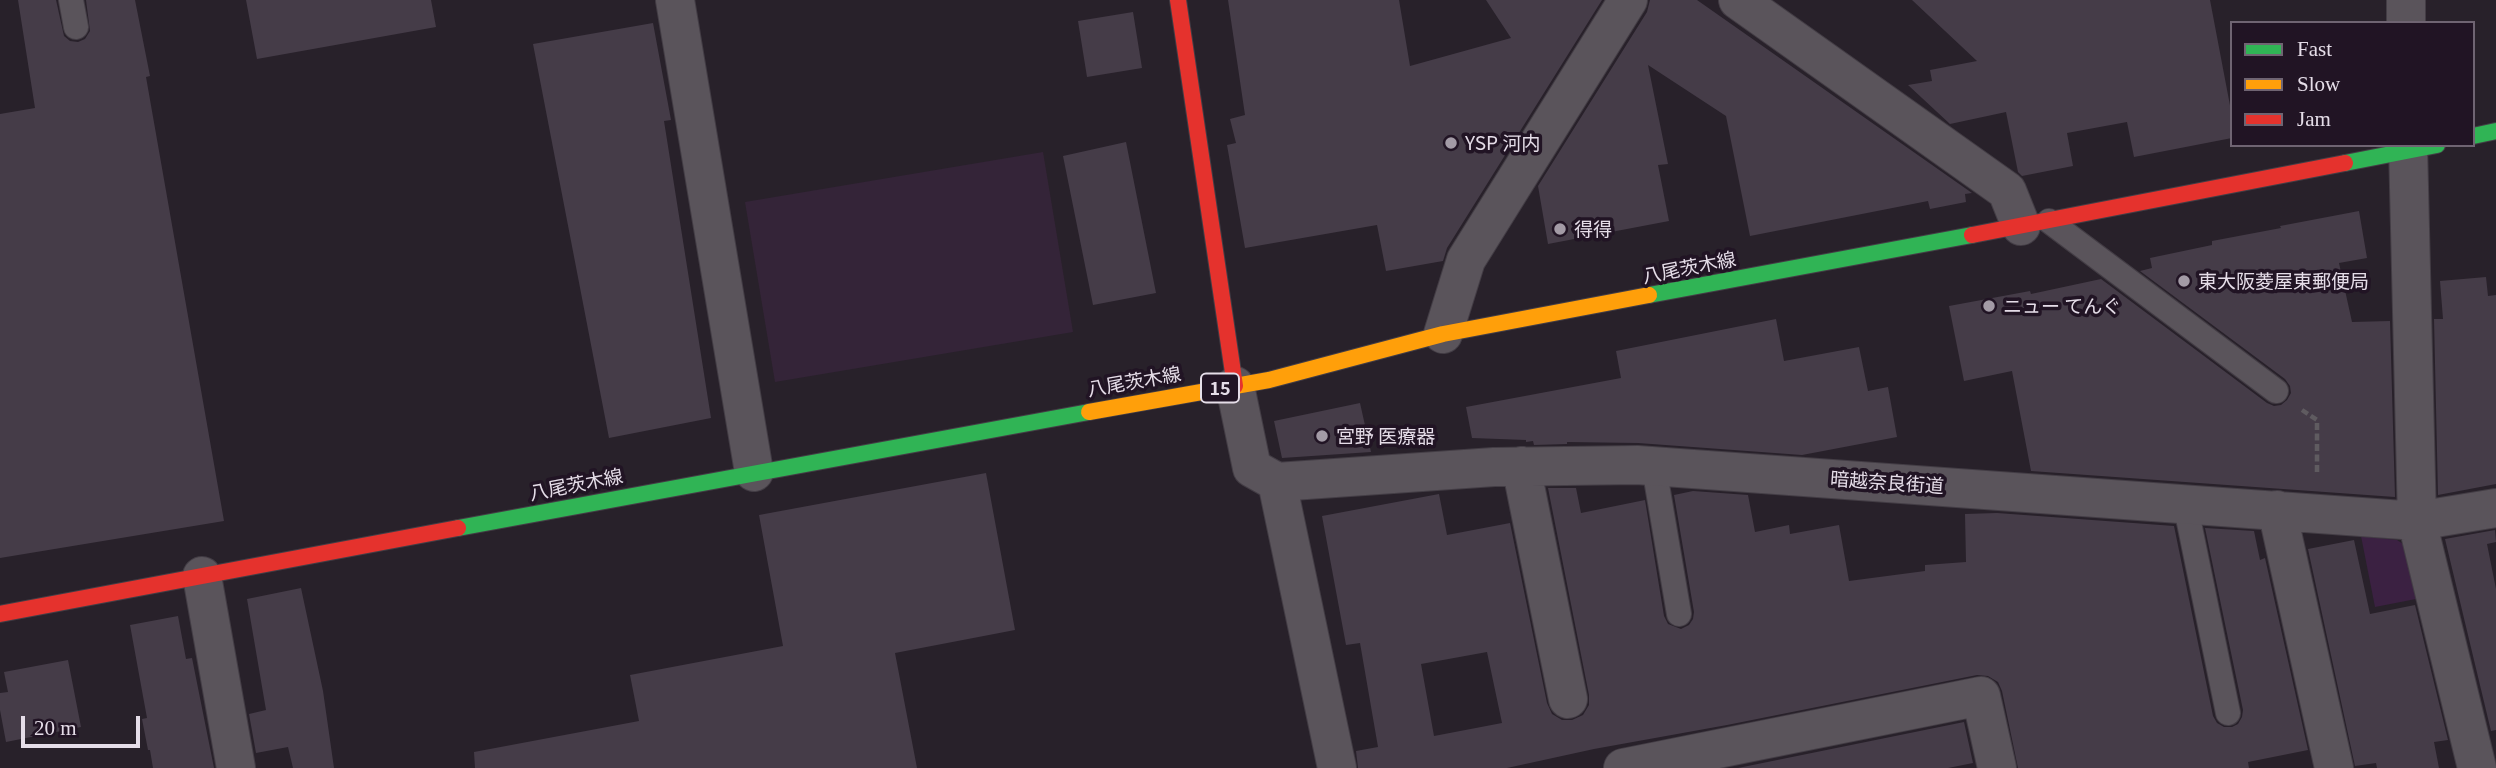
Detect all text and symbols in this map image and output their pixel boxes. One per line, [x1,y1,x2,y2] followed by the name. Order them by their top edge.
[2230,21,2475,147] legend
[2297,37,2332,61] text: Fast
[2297,72,2340,96] text: Slow
[2297,107,2331,131] text: Jam
[1465,132,1540,154] place label: YSP 河内
[1443,135,1459,151] marker: YSP 河内
[1574,218,1612,240] place label: 得得
[1552,221,1568,237] marker: 得得
[1640,247,1738,287] street label: 八尾茨木線
[2198,270,2369,292] place label: 東大阪菱屋東郵便局
[2176,273,2192,289] marker: 東大阪菱屋東郵便局
[2003,295,2121,317] place label: ニュー てんぐ
[1981,298,1997,314] marker: ニュー てんぐ
[1085,362,1183,400] street label: 八尾茨木線
[1201,374,1239,402] road number: 15
[1336,425,1435,447] place label: 宮野 医療器
[1314,428,1330,444] marker: 宮野 医療器
[527,464,625,504] street label: 八尾茨木線
[1829,467,1945,497] street label: 暗越奈良街道
[24,702,144,746] scale bar
[34,716,77,740] text: 20 m

